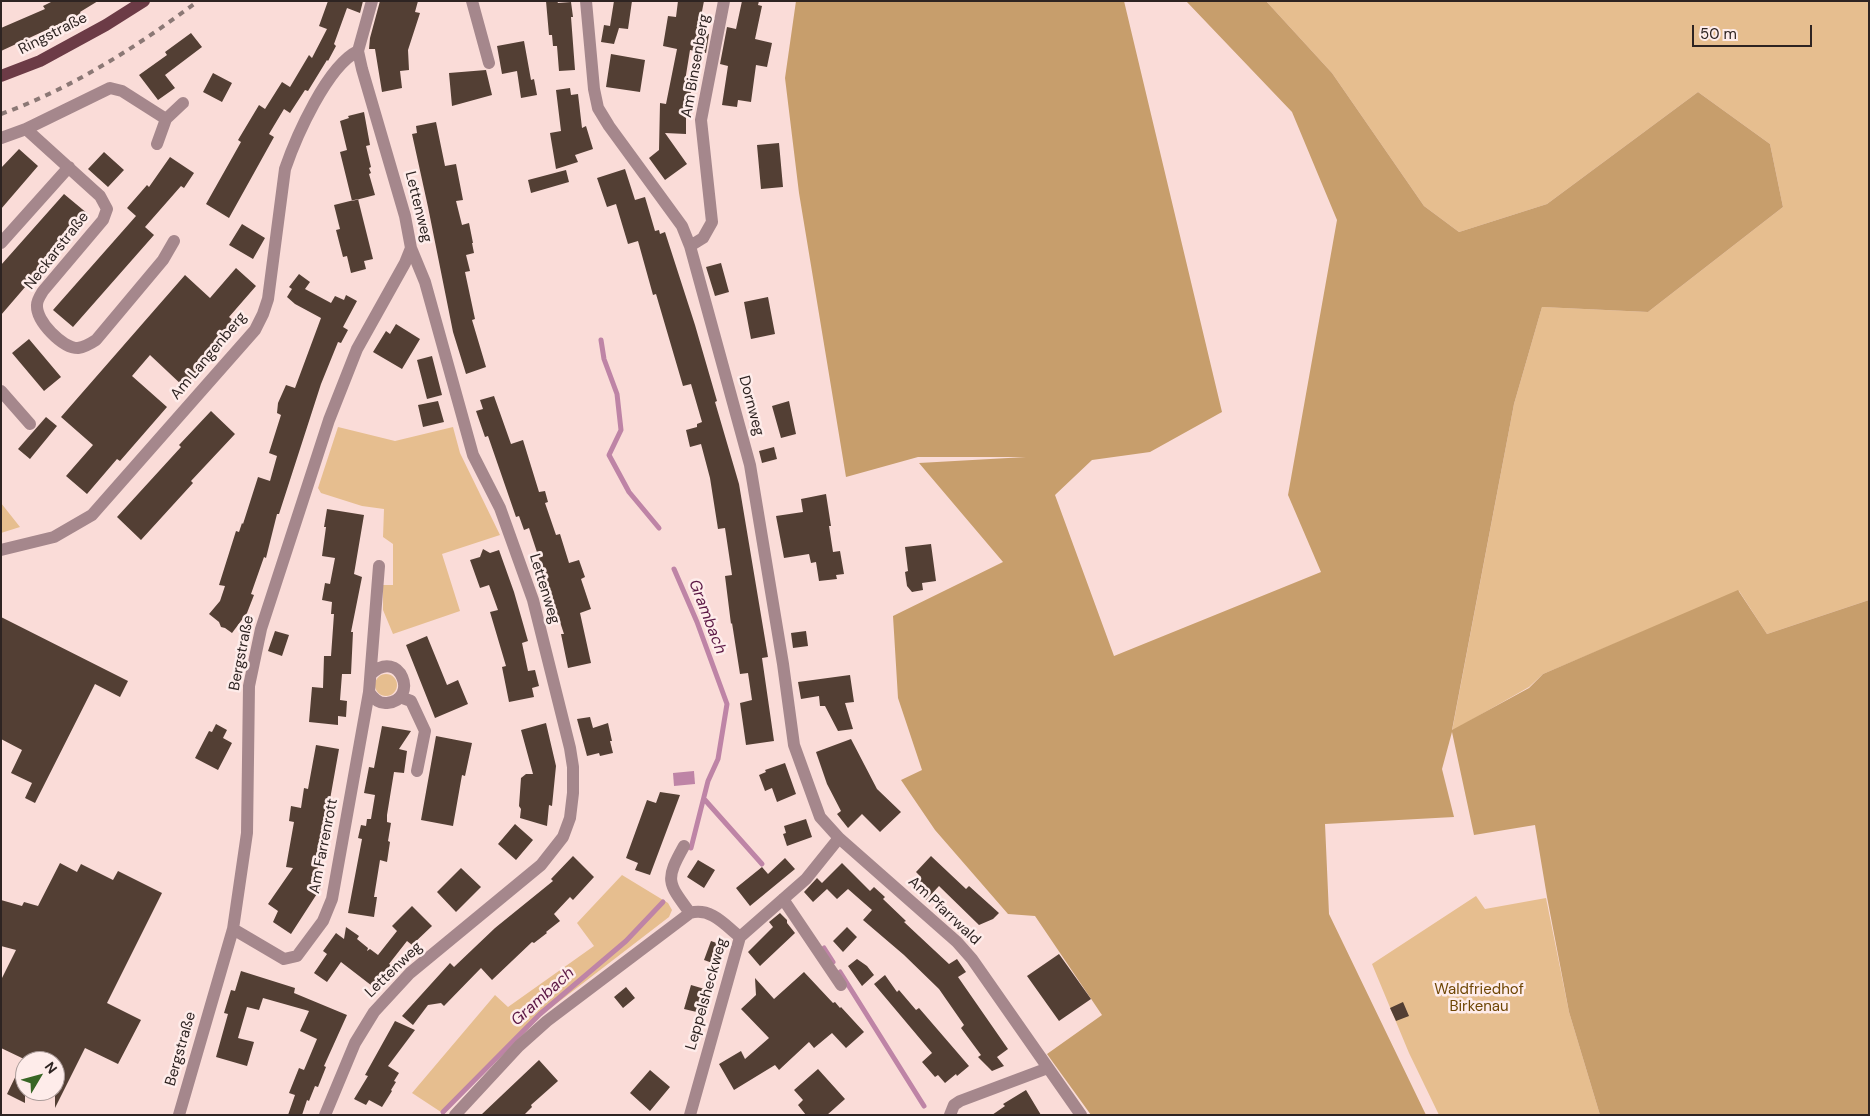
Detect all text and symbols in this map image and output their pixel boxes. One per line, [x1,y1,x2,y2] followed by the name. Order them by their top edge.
[16,9,90,59] street label: Ringstraße
[678,13,714,119] street label: Am Binsenberg
[1695,15,1815,47] scale bar
[1700,24,1737,44] text: 50 m
[400,170,436,244] street label: Lettenweg
[21,209,93,293] street label: Neckarstraße
[167,309,251,403] street label: Am Langenberg
[734,374,768,438] street label: Dornweg
[525,552,563,626] street label: Lettenweg
[684,577,730,657] water label: Grambach
[226,614,258,692] street label: Bergstraße
[306,797,342,895] street label: Am Farrenrott
[904,873,984,949] street label: Am Pfarrwald
[682,936,732,1052] street label: Leppelsheckweg
[362,938,426,1002] street label: Lettenweg
[508,964,578,1030] water label: Grambach
[1434,981,1524,1016] park label: Waldfriedhof Birkenau
[162,1010,200,1088] street label: Bergstraße
[15,1051,65,1101] north arrow
[41,1058,61,1077] text: N

